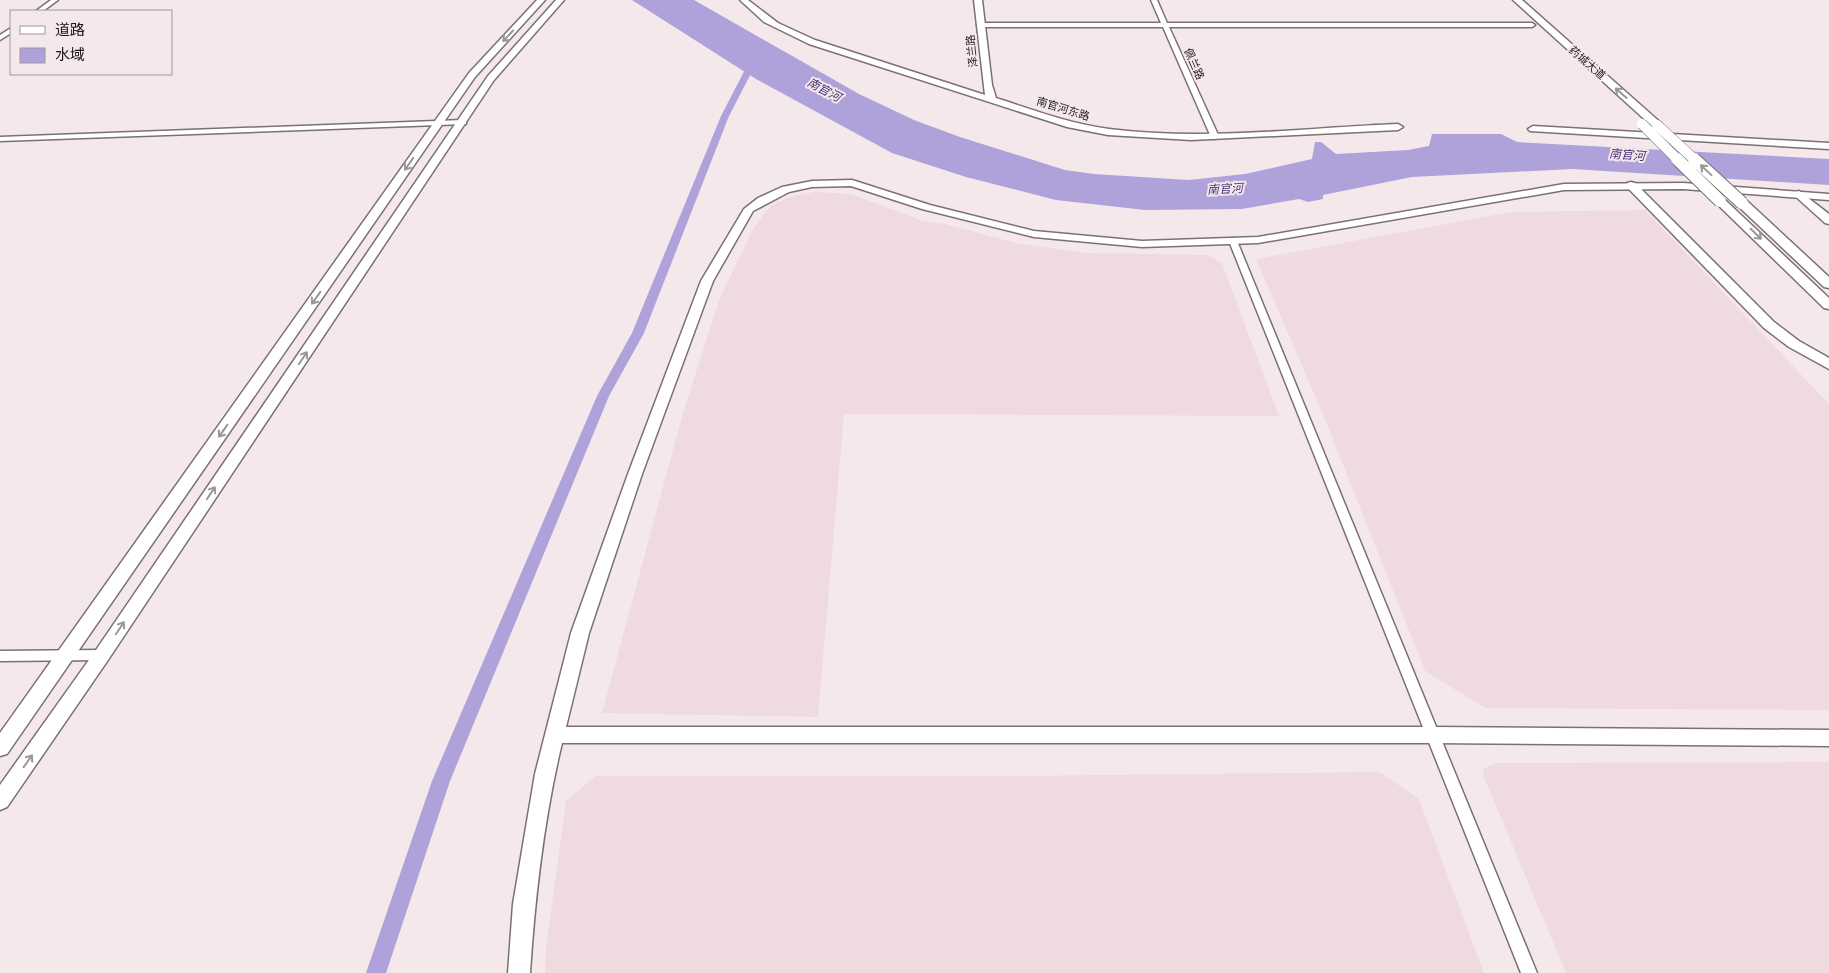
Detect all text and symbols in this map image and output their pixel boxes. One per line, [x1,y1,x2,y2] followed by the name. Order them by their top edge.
[10,10,172,75] legend
[55,21,85,39] text: 道路
[502,29,514,42] one-way arrow
[964,34,980,68] street label: 泽兰路
[1566,44,1608,82] street label: 药城大道
[55,46,85,64] text: 水域
[1181,46,1207,82] street label: 佩兰路
[805,75,845,106] water label: 南官河
[1614,87,1627,98] one-way arrow
[1035,95,1091,123] street label: 南官河东路
[1609,147,1647,163] water label: 南官河
[404,157,414,171] one-way arrow
[1700,164,1713,176] one-way arrow
[1207,181,1245,197] water label: 南官河
[1749,228,1761,240] one-way arrow
[311,290,321,304] one-way arrow
[298,352,308,366] one-way arrow
[218,424,228,438] one-way arrow
[206,486,217,500] one-way arrow
[116,621,126,635] one-way arrow
[23,754,33,768] one-way arrow

